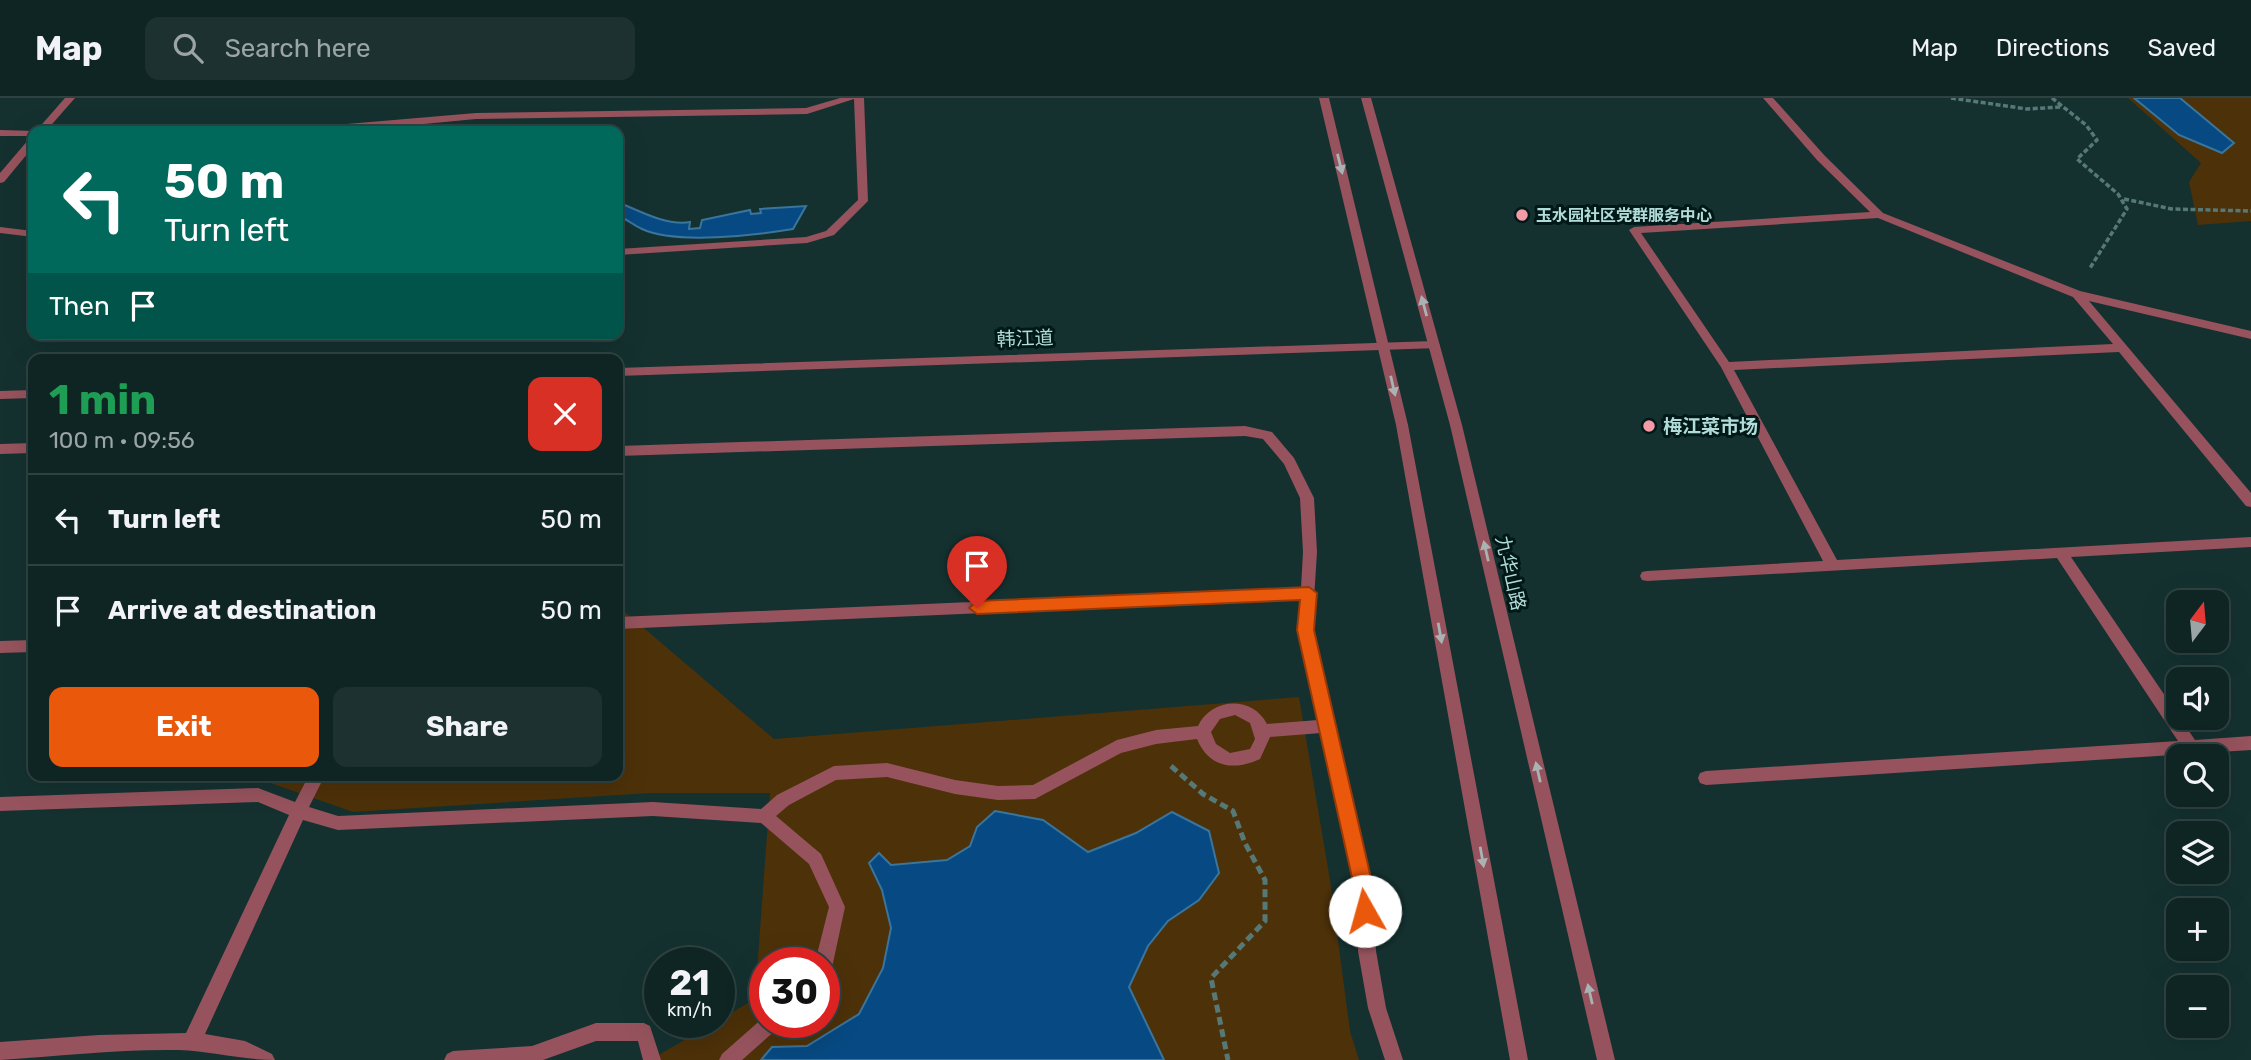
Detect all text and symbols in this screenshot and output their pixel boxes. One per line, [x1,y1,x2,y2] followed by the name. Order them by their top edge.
[145,17,635,80] search box
[35,29,103,68] text: Map
[169,29,207,67] icon: search
[225,33,370,64] text: Search here
[1911,34,1958,62] text: Map
[1996,34,2109,62] text: Directions
[2147,34,2216,62] text: Saved
[164,152,284,210] text: 50 m
[1335,153,1346,175] one-way arrow
[49,154,140,245] icon: left
[1536,206,1712,225] place label: 玉水园社区党群服务中心
[1514,207,1530,223] marker: 玉水园社区党群服务中心
[164,211,289,249] text: Turn left
[124,287,162,325] icon: arrive
[49,291,110,322] text: Then
[1418,295,1429,317] one-way arrow
[996,326,1054,351] street label: 韩江道
[49,375,156,425] text: 1 min
[1388,375,1399,397] one-way arrow
[528,377,602,451] button: close
[1663,415,1758,438] place label: 梅江菜市场
[1641,418,1657,434] marker: 梅江菜市场
[49,426,195,454] text: 100 m · 09:56
[49,501,87,539] icon: left
[108,504,220,535] text: Turn left
[541,504,602,535] text: 50 m
[1491,533,1530,613] street label: 九华山路
[947,536,1007,608] pin
[1480,540,1491,562] one-way arrow
[958,547,996,585] icon: arrive
[2166,590,2230,653] north arrow
[2166,590,2229,1038] map controls
[49,592,87,630] icon: arrive
[108,595,376,626] text: Arrive at destination
[541,595,602,626] text: 50 m
[1435,622,1446,644] one-way arrow
[2166,667,2229,730] button: sound
[49,687,319,767] button: Exit
[333,687,602,767] button: Share
[2166,744,2229,807] button: search
[1532,761,1543,783] one-way arrow
[2166,821,2229,884] button: layers
[1476,846,1487,868] one-way arrow
[1328,874,1402,948] position arrow
[2166,898,2229,961] button: +
[749,947,840,1038] speed limit sign: 30
[669,962,710,1004] text: 21
[2166,975,2229,1038] button: −
[1584,982,1595,1004] one-way arrow
[667,999,712,1021] text: km/h

